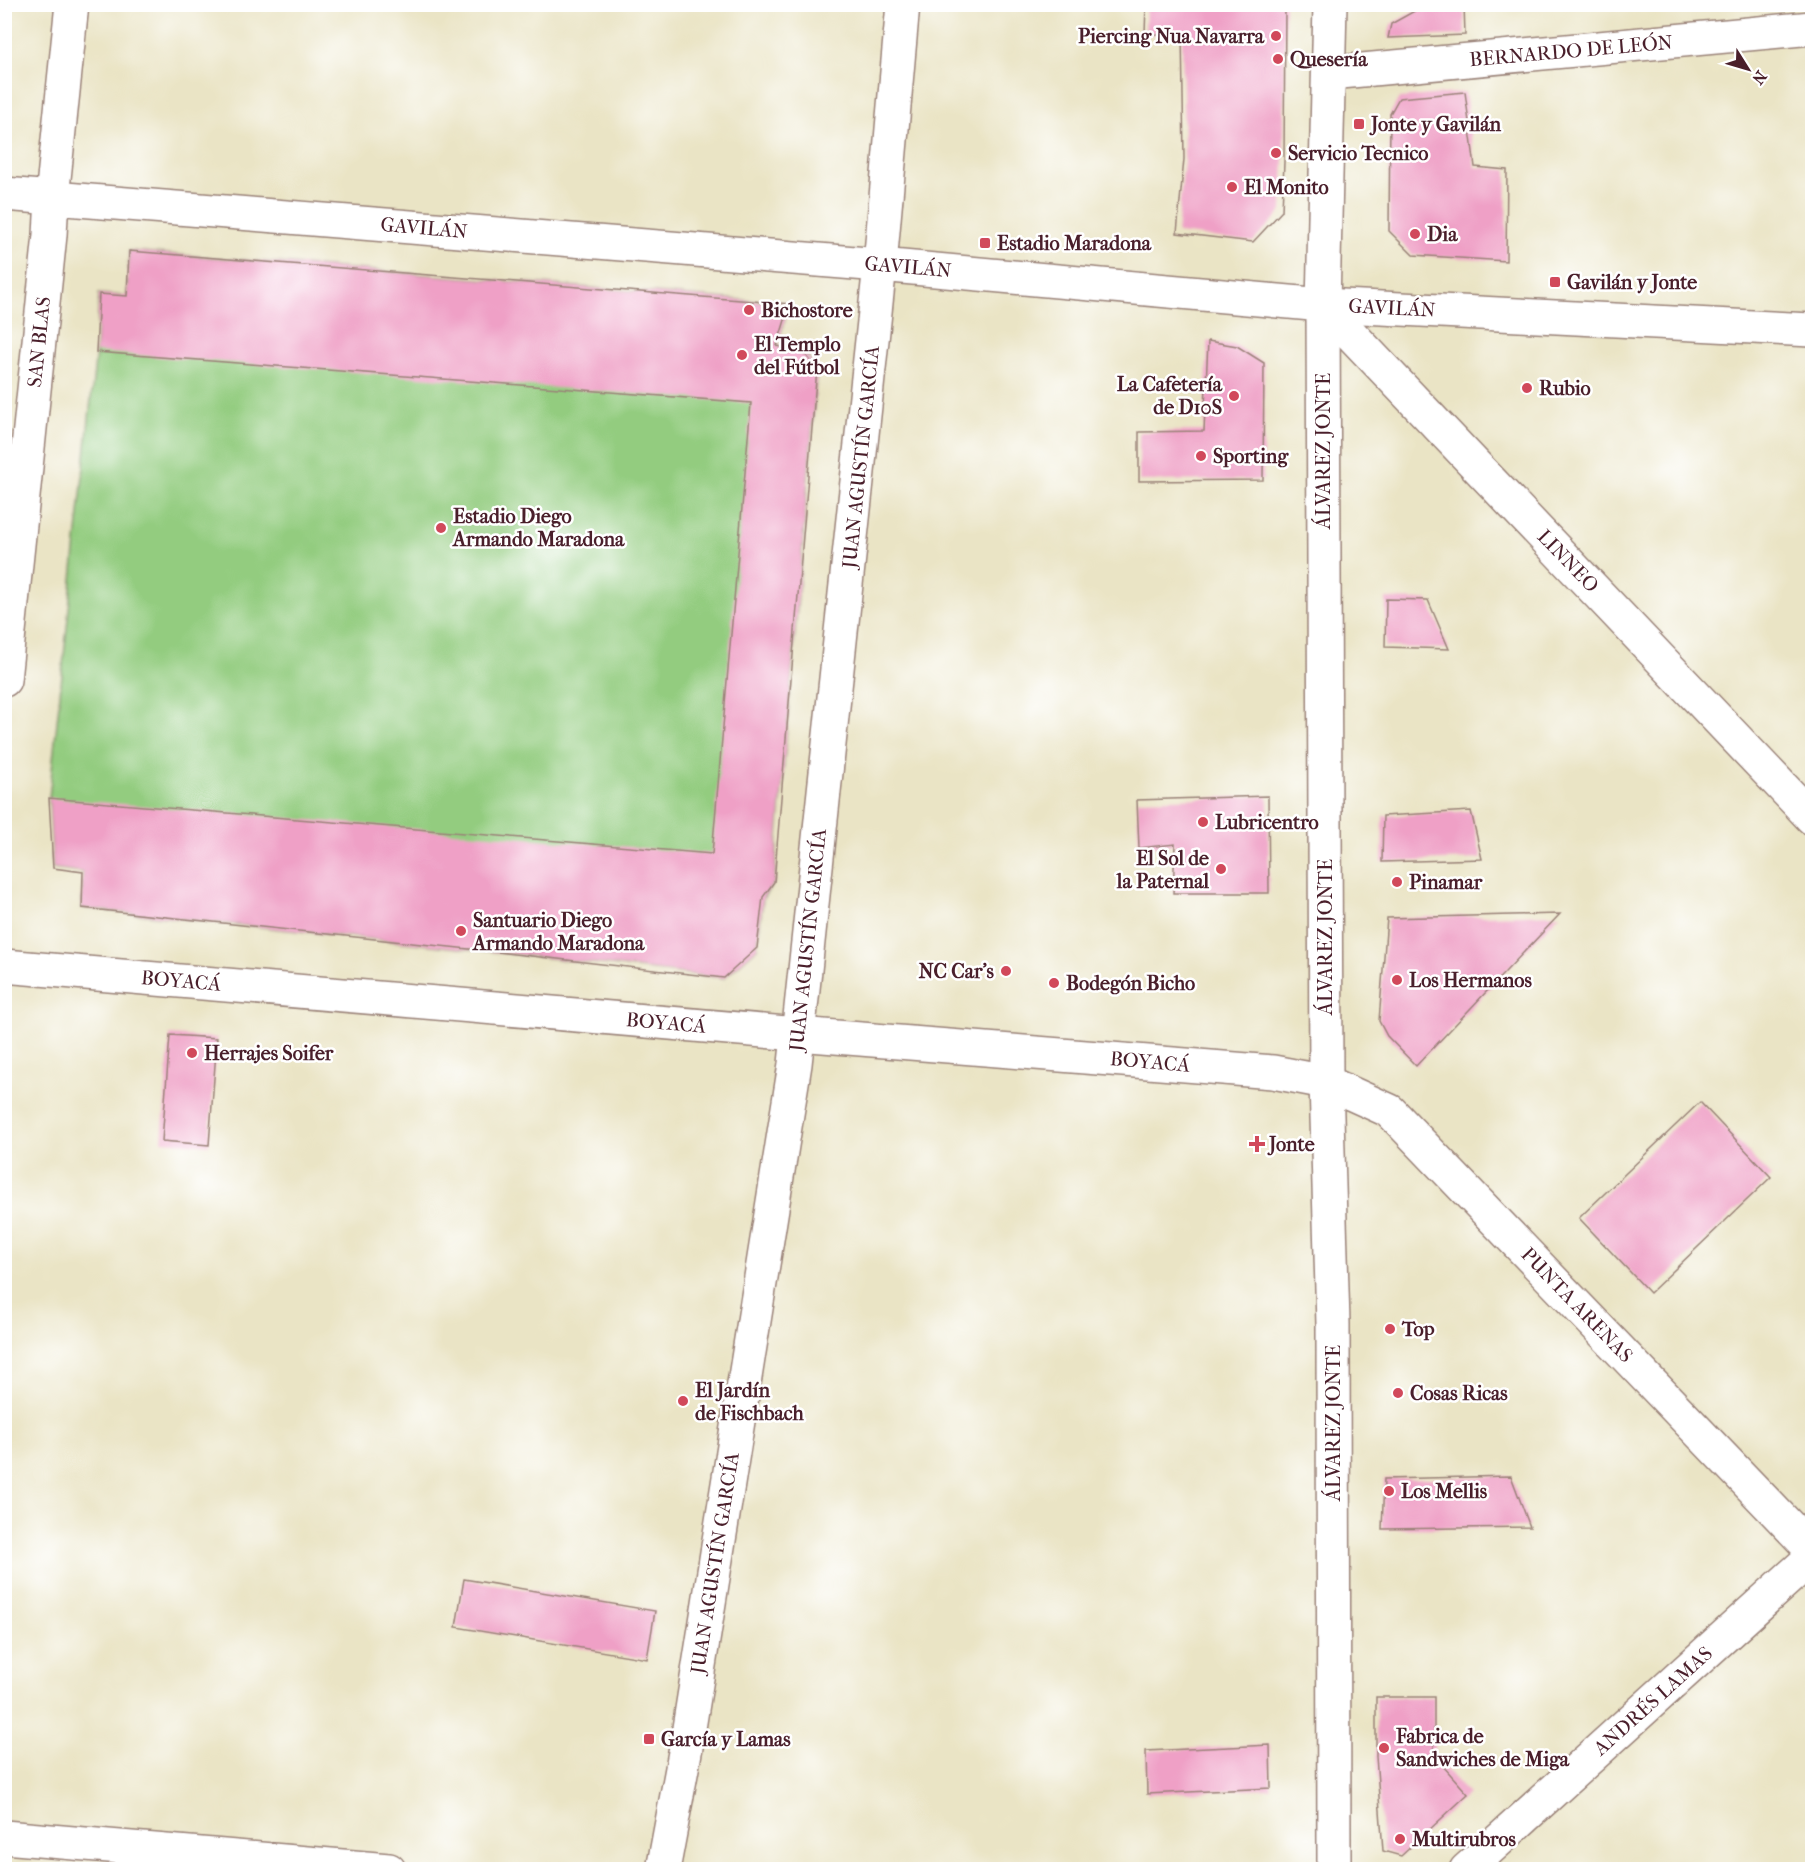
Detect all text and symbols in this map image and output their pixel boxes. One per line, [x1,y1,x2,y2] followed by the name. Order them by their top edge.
[1078,25,1265,48] place label: Piercing Nua Navarra
[1269,29,1283,43] marker: Piercing Nua Navarra
[1468,29,1673,71] street label: BERNARDO DE LEÓN
[1718,39,1778,99] north arrow
[1290,48,1368,71] place label: Quesería
[1271,52,1285,66] marker: Quesería
[1748,67,1771,89] text: N
[1369,113,1502,136] place label: Jonte y Gavilán
[1352,117,1366,131] marker: Jonte y Gavilán
[1288,142,1428,165] place label: Servicio Tecnico
[1269,146,1283,160] marker: Servicio Tecnico
[1244,176,1329,199] place label: El Monito
[1225,180,1239,194] marker: El Monito
[380,212,469,243] street label: GAVILÁN
[1427,223,1458,246] place label: Dia
[1408,227,1422,241] marker: Dia
[997,232,1152,255] place label: Estadio Maradona
[978,236,992,250] marker: Estadio Maradona
[864,251,953,282] street label: GAVILÁN
[1567,271,1697,294] place label: Gavilán y Jonte
[1548,275,1562,289] marker: Gavilán y Jonte
[1348,293,1436,322] street label: GAVILÁN
[23,295,55,389] street label: SAN BLAS
[761,299,853,322] place label: Bichostore
[742,303,756,317] marker: Bichostore
[754,333,841,379] place label: El Templo del Fútbol
[837,343,884,572] street label: JUAN AGUSTÍN GARCÍA
[735,348,749,362] marker: El Templo del Fútbol
[1117,373,1223,419] place label: La Cafetería de D10S
[1311,373,1335,530] street label: ÁLVAREZ JONTE
[1539,377,1591,400] place label: Rubio
[1520,381,1534,395] marker: Rubio
[1227,389,1241,403] marker: La Cafetería de D10S
[1213,445,1289,468] place label: Sporting
[1194,449,1208,463] marker: Sporting
[451,505,625,551] place label: Estadio Diego Armando Maradona
[434,521,448,535] marker: Estadio Diego Armando Maradona
[1533,525,1603,597] street label: LINNEO
[1215,811,1319,834] place label: Lubricentro
[1196,815,1210,829] marker: Lubricentro
[784,826,831,1055] street label: JUAN AGUSTÍN GARCÍA
[1116,847,1209,893] place label: El Sol de la Paternal
[1313,859,1337,1016] street label: ÁLVAREZ JONTE
[1214,862,1228,876] marker: El Sol de la Paternal
[1409,871,1483,894] place label: Pinamar
[1390,875,1404,889] marker: Pinamar
[471,909,645,955] place label: Santuario Diego Armando Maradona
[454,924,468,938] marker: Santuario Diego Armando Maradona
[919,960,995,983] place label: NC Car's
[999,964,1013,978] marker: NC Car's
[140,965,223,996] street label: BOYACÁ
[1409,969,1532,992] place label: Los Hermanos
[1066,972,1195,995] place label: Bodegón Bicho
[1390,973,1404,987] marker: Los Hermanos
[1047,976,1061,990] marker: Bodegón Bicho
[625,1007,708,1038] street label: BOYACÁ
[204,1042,334,1065] place label: Herrajes Soifer
[185,1046,199,1060] marker: Herrajes Soifer
[1109,1046,1192,1077] street label: BOYACÁ
[1267,1133,1315,1156] place label: Jonte
[1250,1137,1264,1151] marker: Jonte
[1516,1243,1638,1367] street label: PUNTA ARENAS
[1401,1318,1435,1341] place label: Top
[1383,1322,1397,1336] marker: Top
[1321,1345,1345,1502] street label: ÁLVAREZ JONTE
[695,1379,804,1425] place label: El Jardín de Fischbach
[1410,1382,1508,1405] place label: Cosas Ricas
[1391,1386,1405,1400] marker: Cosas Ricas
[676,1394,690,1408] marker: El Jardín de Fischbach
[685,1449,744,1677] street label: JUAN AGUSTÍN GARCÍA
[1401,1480,1488,1503] place label: Los Mellis
[1382,1484,1396,1498] marker: Los Mellis
[1588,1641,1717,1761] street label: ANDRÉS LAMAS
[1395,1725,1570,1771] place label: Fabrica de Sandwiches de Miga
[661,1728,791,1751] place label: García y Lamas
[642,1732,656,1746] marker: García y Lamas
[1377,1741,1391,1755] marker: Fabrica de Sandwiches de Miga
[1411,1828,1517,1851] place label: Multirubros
[1393,1832,1407,1846] marker: Multirubros

